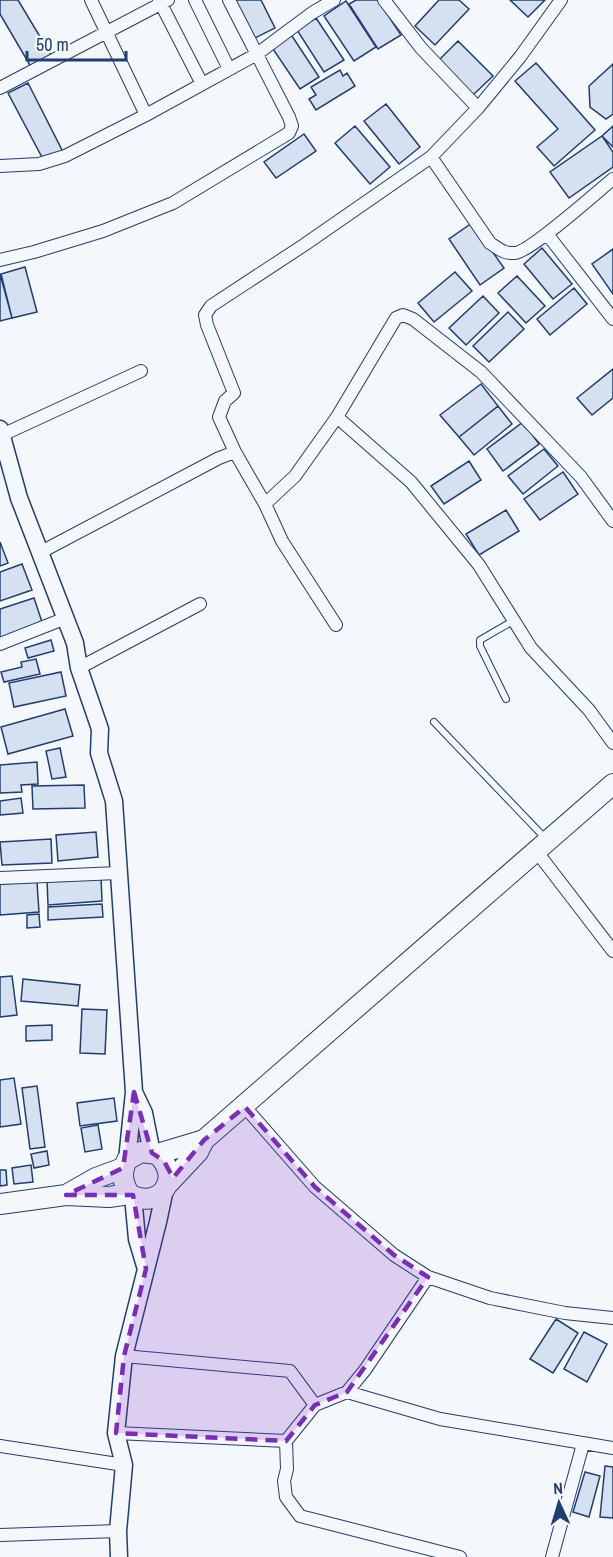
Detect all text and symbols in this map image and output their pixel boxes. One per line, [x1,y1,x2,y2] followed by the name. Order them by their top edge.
[27,24,126,62] scale bar
[36,32,69,57] text: 50 m
[529,1473,589,1533] north arrow
[552,1477,563,1499] text: N

